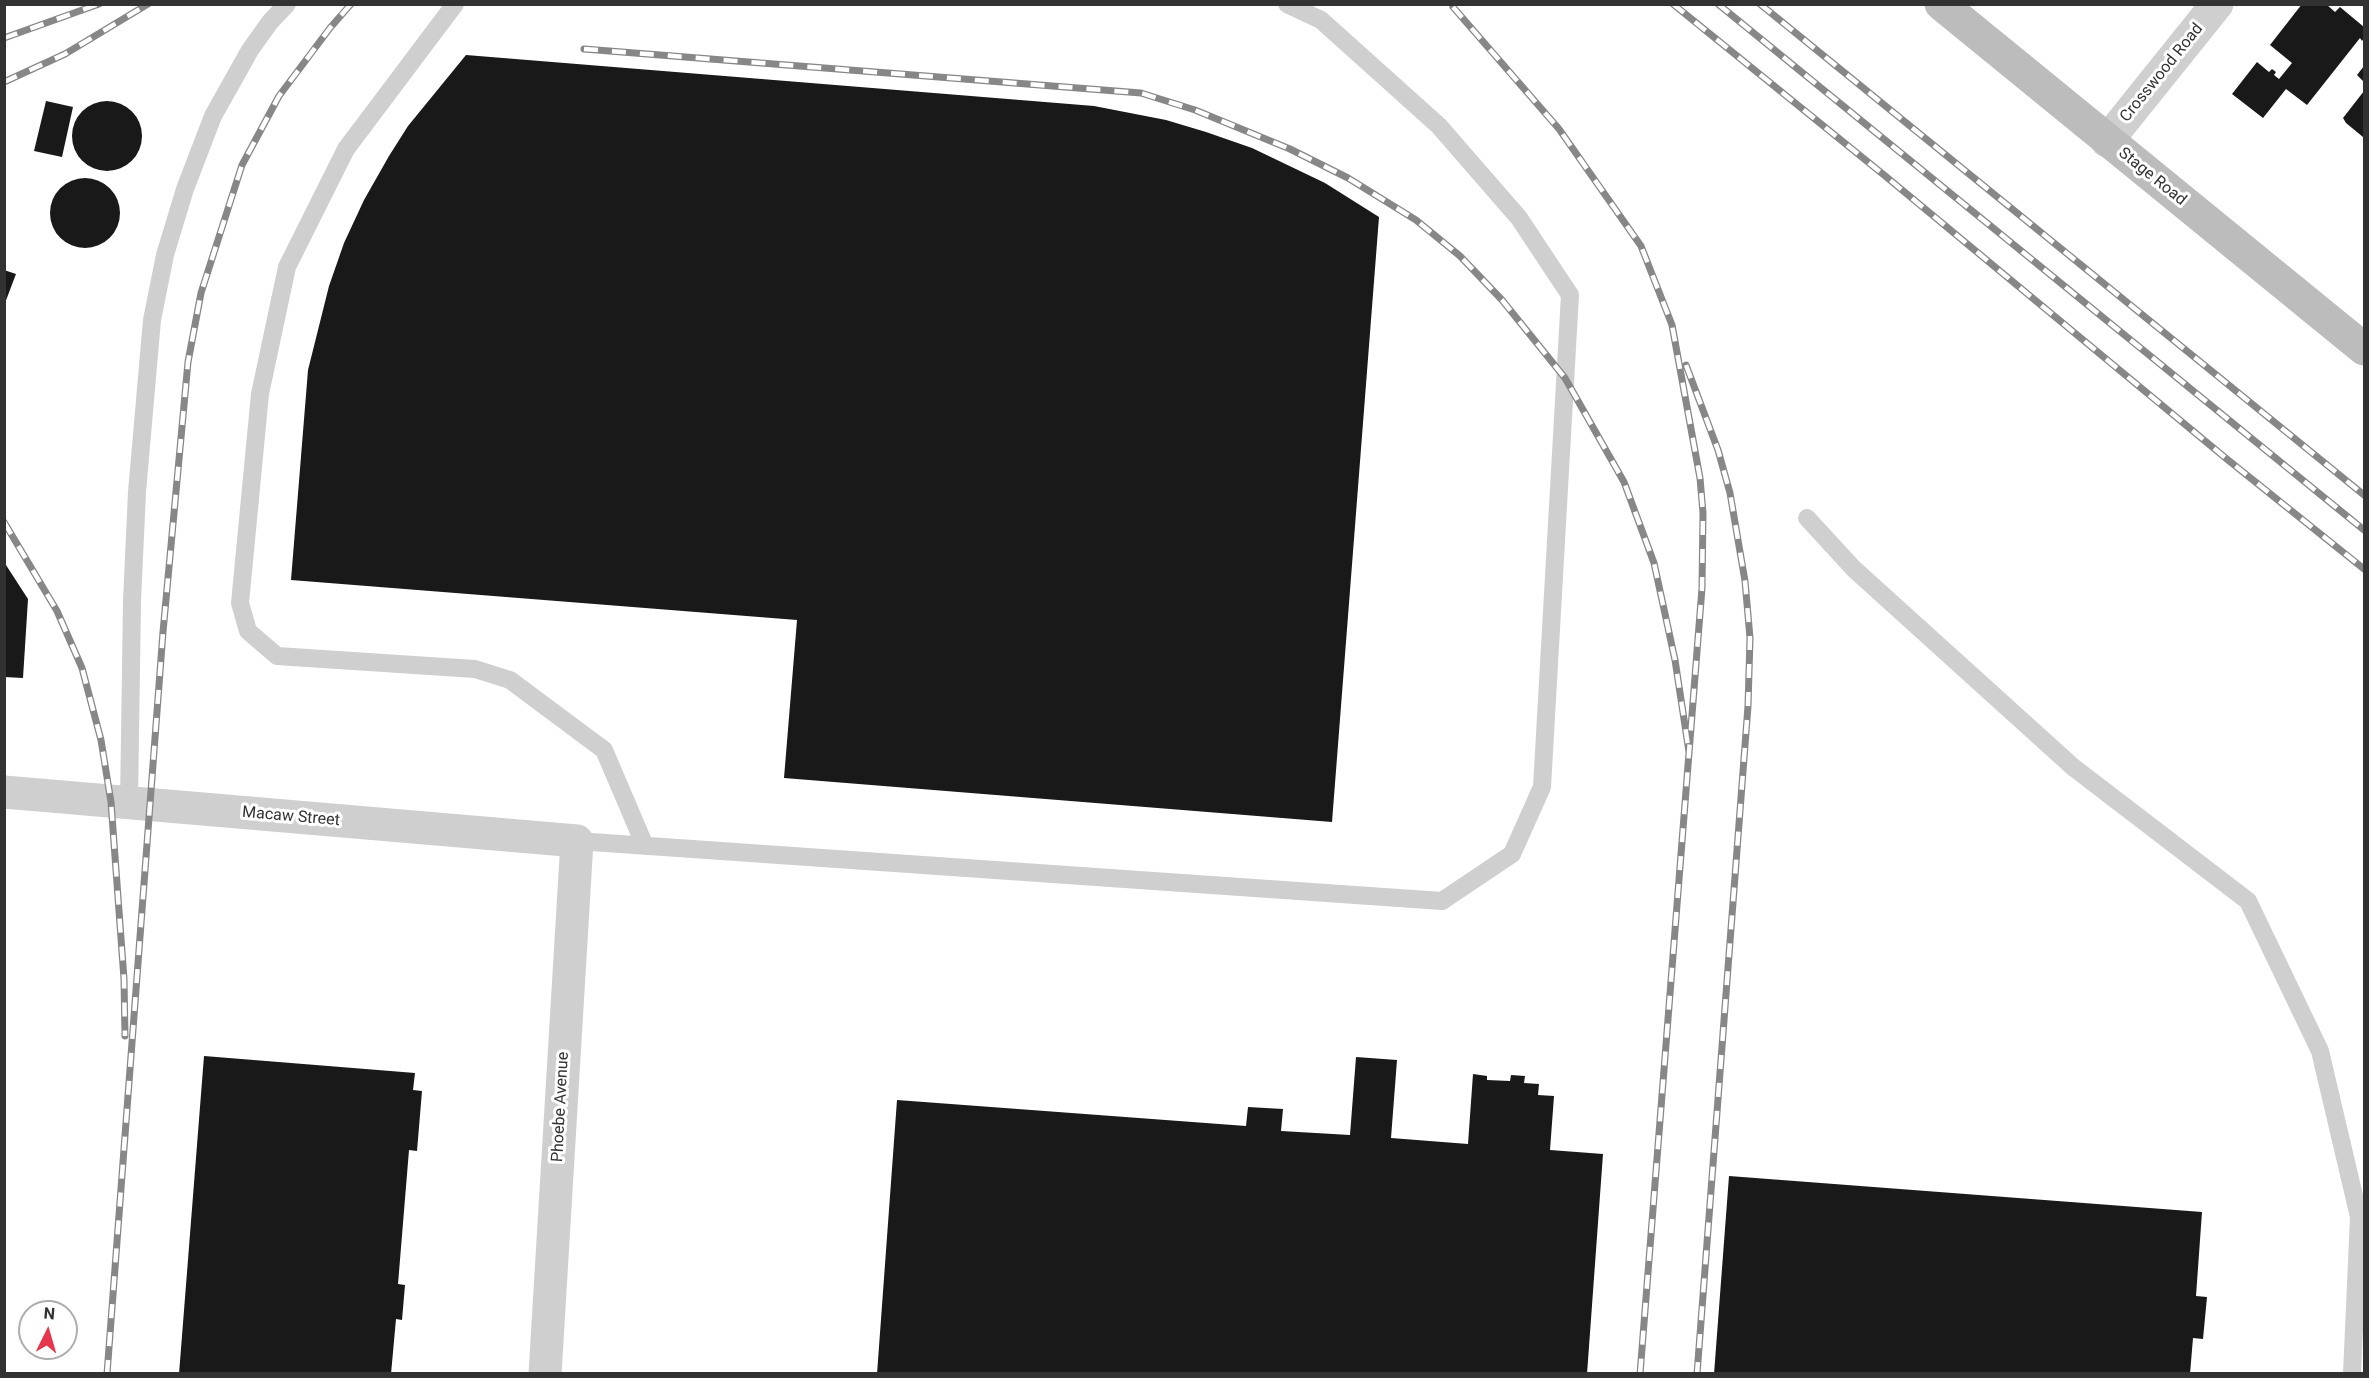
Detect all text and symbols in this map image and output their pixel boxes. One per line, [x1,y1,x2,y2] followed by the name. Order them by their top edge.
[2116,20,2208,126] street label: Crosswood Road
[2114,144,2190,210] street label: Stage Road
[241,803,341,831] street label: Macaw Street
[549,1051,573,1163] street label: Phoebe Avenue
[18,1300,78,1360] north arrow
[43,1304,56,1324] text: N

